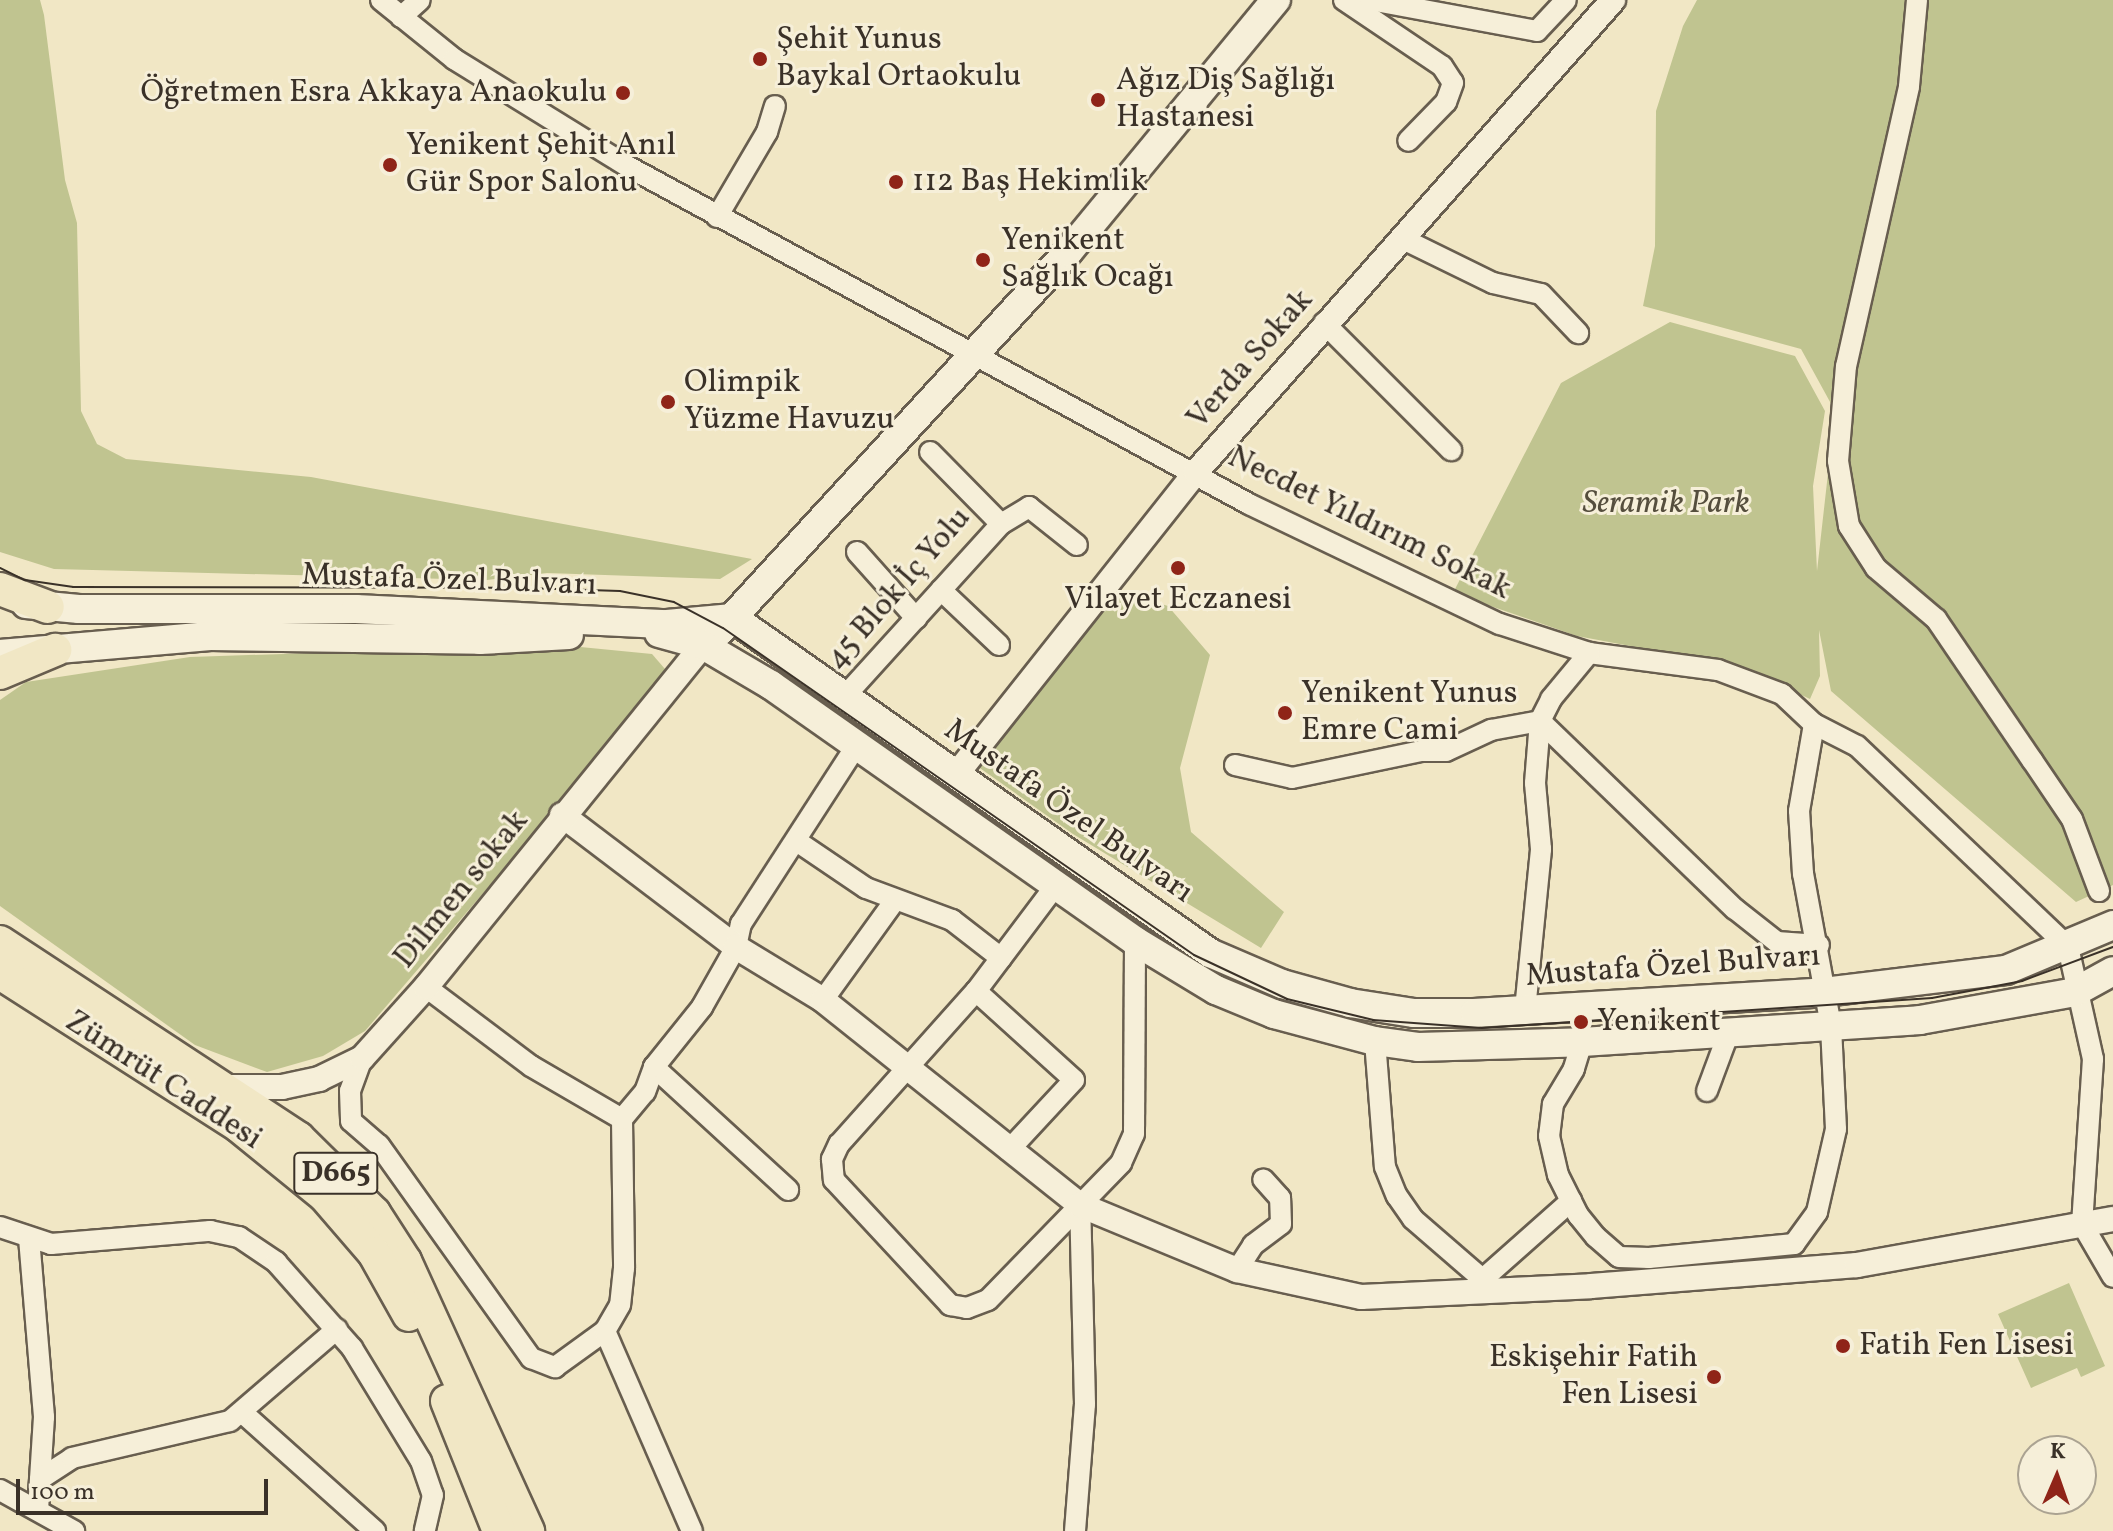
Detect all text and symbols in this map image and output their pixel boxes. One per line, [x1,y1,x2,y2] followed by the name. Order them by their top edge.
[776,22,1021,97] place label: Şehit Yunus Baykal Ortaokulu
[751,50,769,68] marker: Şehit Yunus Baykal Ortaokulu
[1116,63,1335,138] place label: Ağız Diş Sağlığı Hastanesi
[140,74,607,112] place label: Öğretmen Esra Akkaya Anaokulu
[614,84,632,102] marker: Öğretmen Esra Akkaya Anaokulu
[1087,89,1109,111] marker: Ağız Diş Sağlığı Hastanesi
[406,128,676,203] place label: Yenikent Şehit Anıl Gür Spor Salonu
[381,156,399,174] marker: Yenikent Şehit Anıl Gür Spor Salonu
[912,163,1148,201] place label: 112 Baş Hekimlik
[887,173,905,191] marker: 112 Baş Hekimlik
[1001,223,1174,298] place label: Yenikent Sağlık Ocağı
[972,249,994,271] marker: Yenikent Sağlık Ocağı
[1180,282,1322,438] street label: Verda Sokak
[684,365,895,440] place label: Olimpik Yüzme Havuzu
[659,393,677,411] marker: Olimpik Yüzme Havuzu
[1221,438,1517,610] street label: Necdet Yıldırım Sokak
[1582,485,1750,523] park label: Seramik Park
[818,500,980,678] street label: 45 Blok İç Yolu
[301,557,597,605] street label: Mustafa Özel Bulvarı
[1169,559,1187,577] marker: Vilayet Eczanesi
[1064,581,1292,619] place label: Vilayet Eczanesi
[1301,676,1519,751] place label: Yenikent Yunus Emre Cami
[1276,704,1294,722] marker: Yenikent Yunus Emre Cami
[936,712,1200,912] street label: Mustafa Özel Bulvarı
[386,803,538,977] street label: Dilmen sokak
[1524,938,1822,996] street label: Mustafa Özel Bulvarı
[57,1003,269,1159] street label: Zümrüt Caddesi
[1597,1003,1721,1041] place label: Yenikent
[1572,1013,1590,1031] marker: Yenikent
[292,1147,380,1199] road number: D665
[1859,1327,2074,1365] place label: Fatih Fen Lisesi
[1834,1337,1852,1355] marker: Fatih Fen Lisesi
[1489,1340,1698,1415] place label: Eskişehir Fatih Fen Lisesi
[1705,1368,1723,1386] marker: Eskişehir Fatih Fen Lisesi
[2017,1435,2097,1515] north arrow
[2049,1437,2066,1468] text: K
[20,1463,272,1513] scale bar
[30,1476,95,1510] text: 100 m

